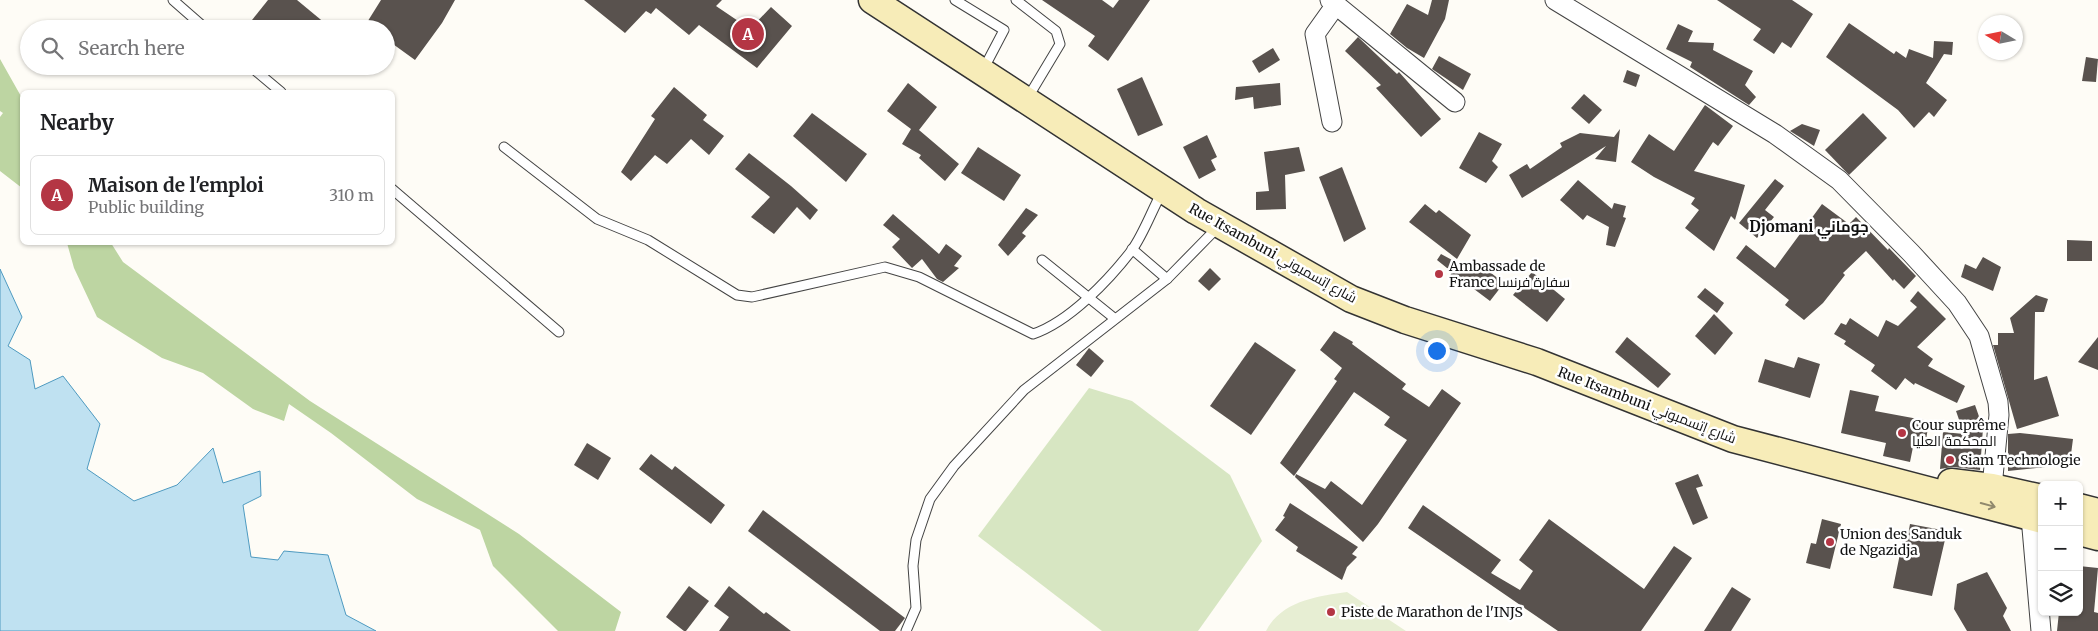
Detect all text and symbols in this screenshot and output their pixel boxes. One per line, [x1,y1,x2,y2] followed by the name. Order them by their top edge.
[732,15,764,53] pin: A
[1978,15,2023,60] north arrow
[20,20,395,75] search box
[38,34,66,62] icon: search
[78,36,185,60] text: Search here
[40,109,114,136] text: Nearby
[88,173,264,197] text: Maison de l'emploi
[51,185,63,205] text: A
[329,185,374,205] text: 310 m
[88,197,204,217] text: Public building
[1184,199,1360,309] street label: Rue Itsambuni شارع إتسمبوني
[1749,217,1869,239] district label: Djomani جوماني
[1448,257,1570,291] place label: Ambassade de France سفارة فرنسا
[1433,268,1445,280] marker: Ambassade de France سفارة فرنسا
[1424,338,1450,364] your location
[1554,363,1739,450] street label: Rue Itsambuni شارع إتسمبوني
[1912,416,2006,450] place label: Cour suprême المحكمة العليا
[1896,427,1908,439] marker: Cour suprême المحكمة العليا
[1960,451,2081,469] place label: Siam Technologie
[1944,454,1956,466] marker: Siam Technologie
[2038,481,2083,616] map controls
[2038,481,2083,526] button: +
[1980,501,1996,511] one-way arrow
[1840,525,1962,559] place label: Union des Sanduk de Ngazidja
[2038,526,2083,571] button: −
[1824,536,1836,548] marker: Union des Sanduk de Ngazidja
[2038,571,2083,616] button: layers
[1341,603,1523,621] place label: Piste de Marathon de l'INJS
[1325,606,1337,618] marker: Piste de Marathon de l'INJS

